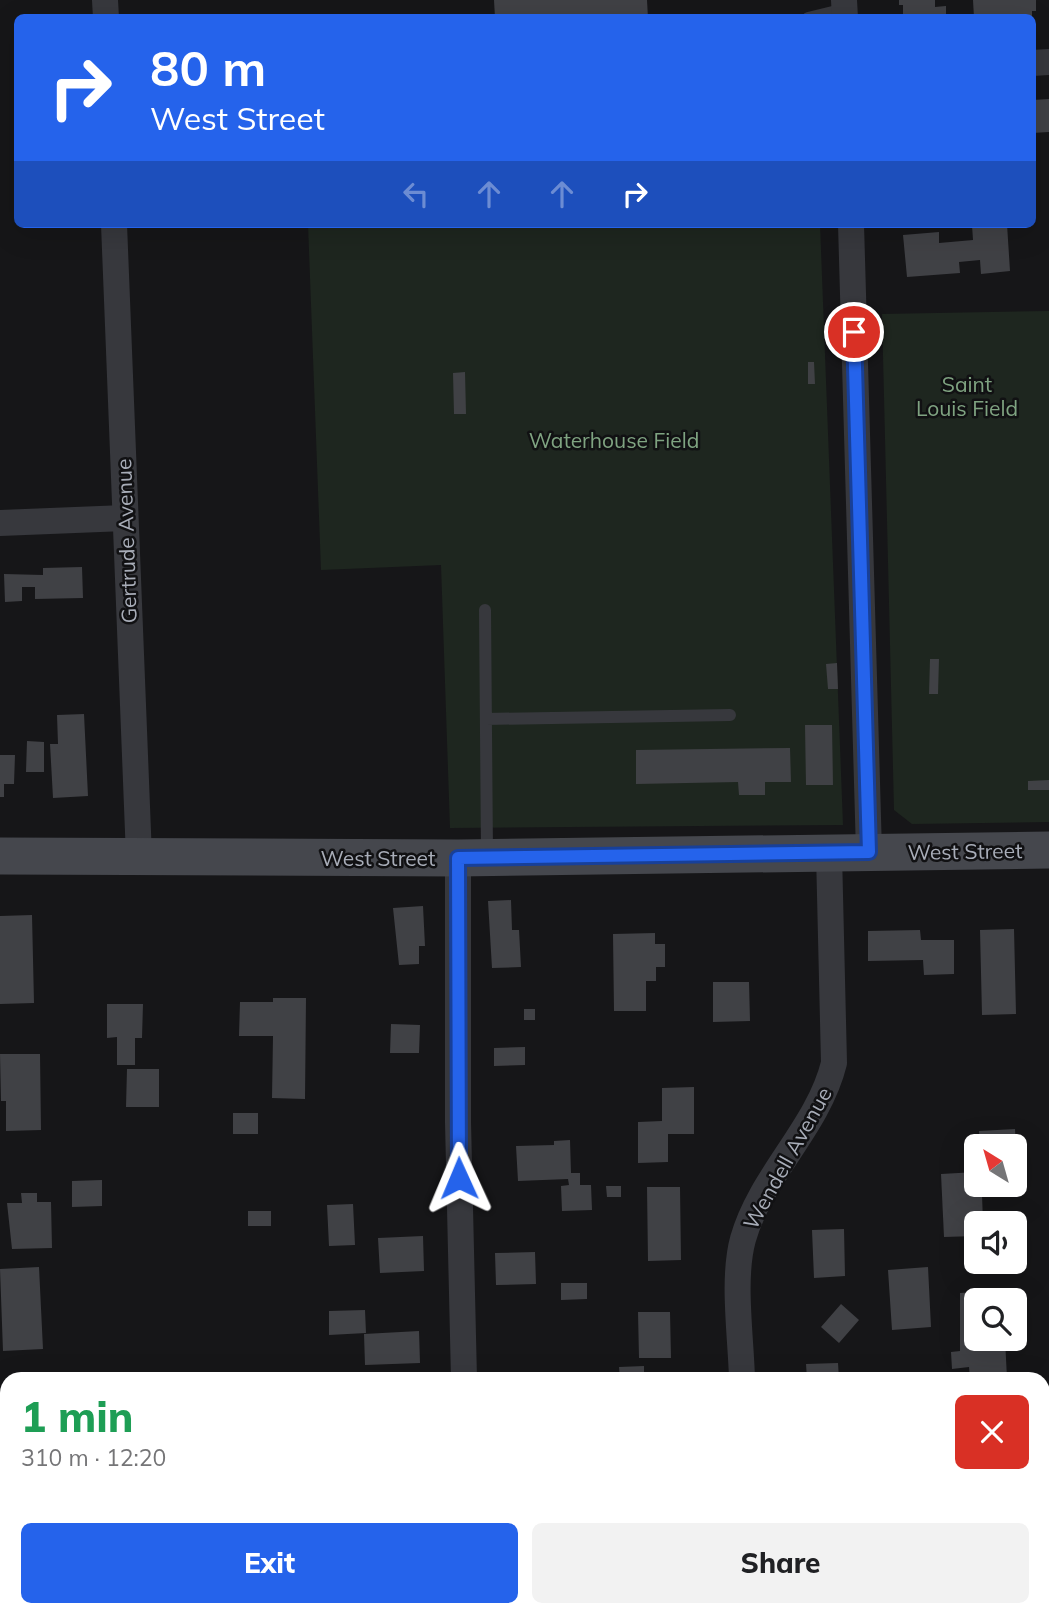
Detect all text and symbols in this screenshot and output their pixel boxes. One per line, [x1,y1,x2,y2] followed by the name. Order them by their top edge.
[150,37,266,98] text: 80 m
[35,42,126,133] icon: right
[150,98,325,138] text: West Street
[397,175,435,213] icon: left
[470,175,508,213] icon: ahead
[543,175,581,213] icon: ahead
[616,175,654,213] icon: right
[824,302,884,362] pin
[835,313,873,351] icon: arrive
[916,371,1018,421] park label: Saint Louis Field
[529,427,699,453] park label: Waterhouse Field
[110,458,142,624] street label: Gertrude Avenue
[907,837,1023,865] street label: West Street
[321,845,435,871] street label: West Street
[737,1082,837,1234] street label: Wendell Avenue
[964,1134,1027,1197] north arrow
[964,1134,1027,1351] map controls
[422,1141,496,1215] position arrow
[964,1211,1027,1274] button: sound
[964,1288,1027,1351] button: search
[21,1390,134,1443] text: 1 min
[955,1395,1029,1469] button: close
[21,1443,166,1472] text: 310 m · 12:20
[21,1523,518,1603] button: Exit
[532,1523,1029,1603] button: Share

